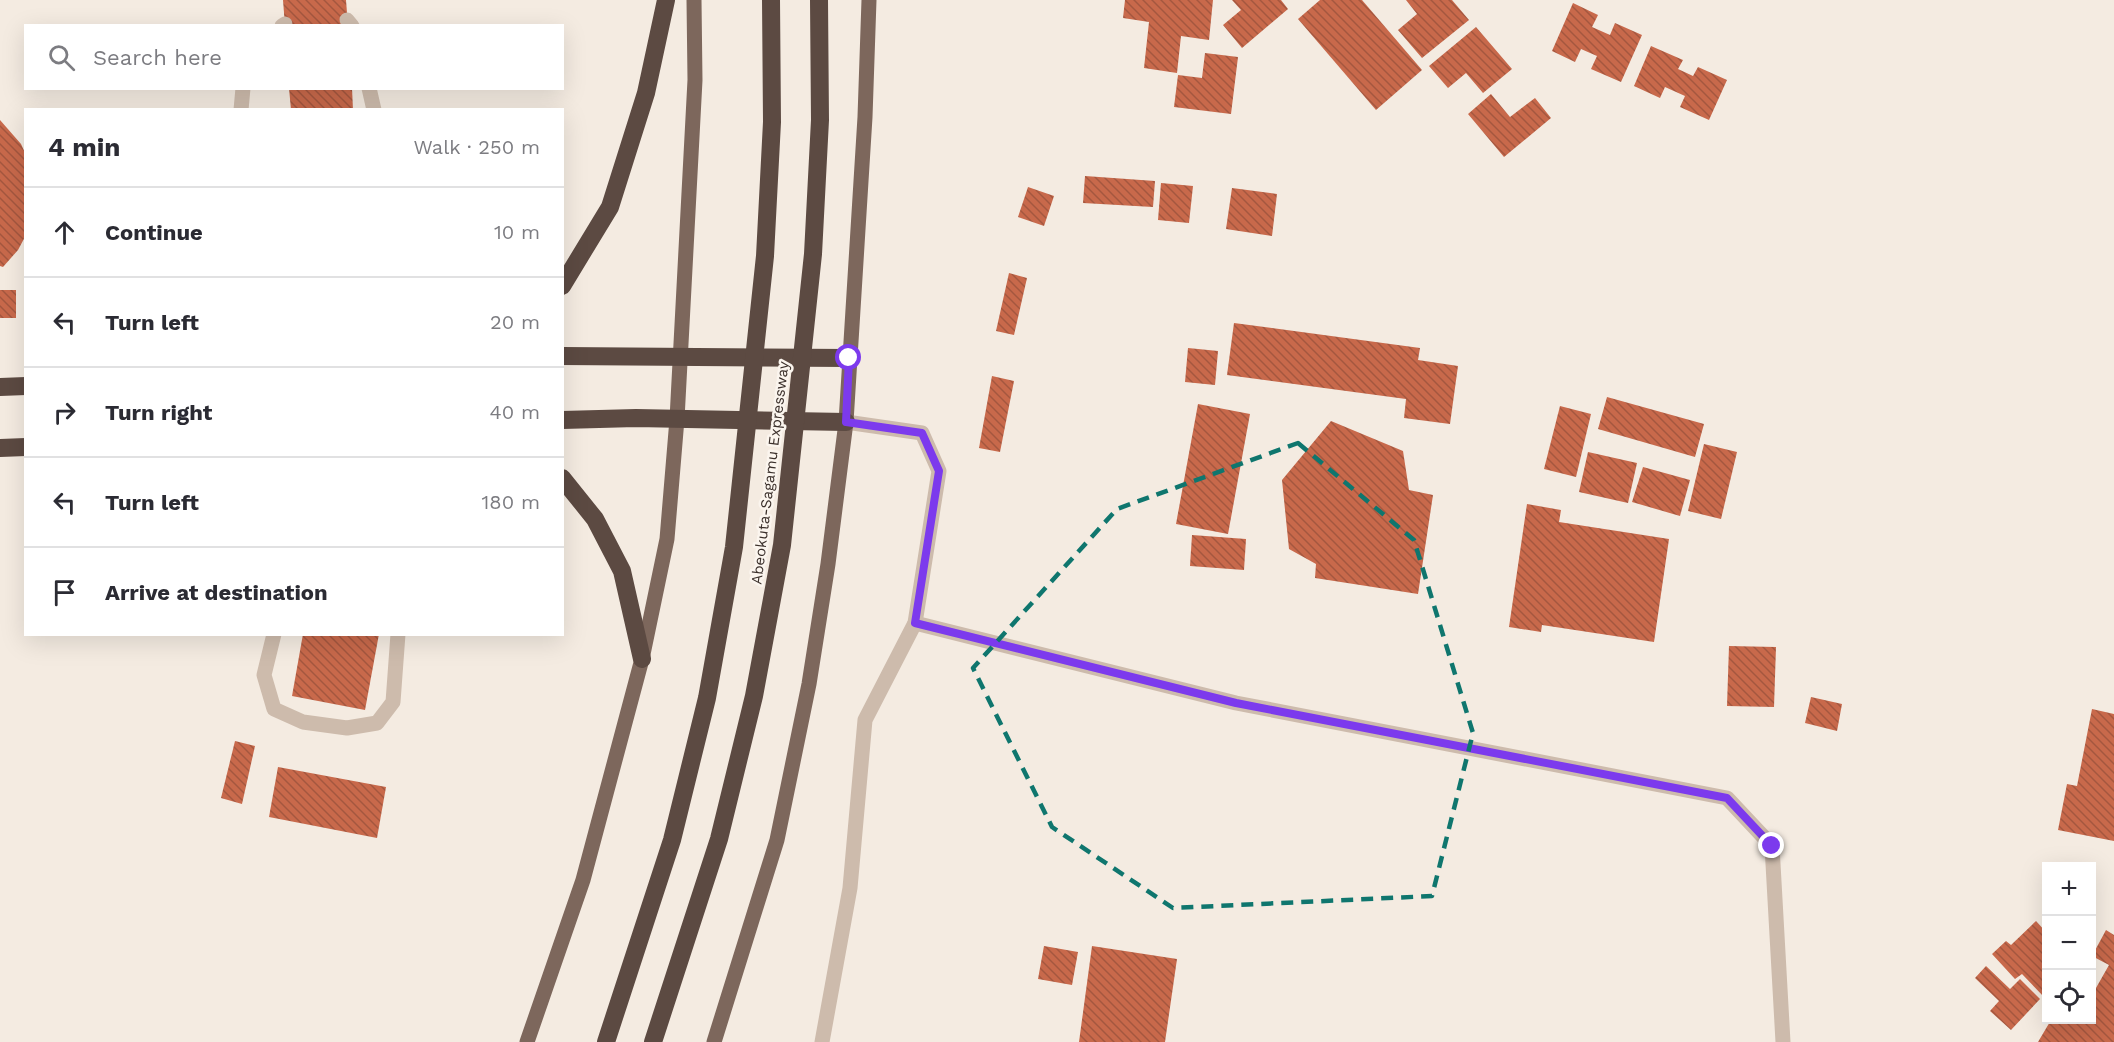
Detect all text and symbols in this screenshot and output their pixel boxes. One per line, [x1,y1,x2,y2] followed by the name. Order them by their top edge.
[24,24,564,90] search box
[45,41,78,74] icon: search
[93,45,222,70] text: Search here
[48,132,120,162] text: 4 min
[413,135,540,159] text: Walk · 250 m
[48,216,81,249] icon: ahead
[105,220,203,245] text: Continue
[494,220,540,244] text: 10 m
[48,306,81,339] icon: left
[105,310,199,335] text: Turn left
[490,310,540,334] text: 20 m
[835,344,861,370] route start
[747,360,793,586] street label: Abeokuta-Sagamu Expressway
[48,396,81,429] icon: right
[105,400,212,425] text: Turn right
[489,400,540,424] text: 40 m
[48,486,81,519] icon: left
[105,490,199,515] text: Turn left
[482,490,540,514] text: 180 m
[48,576,81,609] icon: arrive
[105,580,328,605] text: Arrive at destination
[1758,832,1784,858] route end
[2042,862,2096,1024] map controls
[2042,862,2096,916] button: +
[2042,916,2096,970] button: −
[2042,970,2096,1024] button: locate

